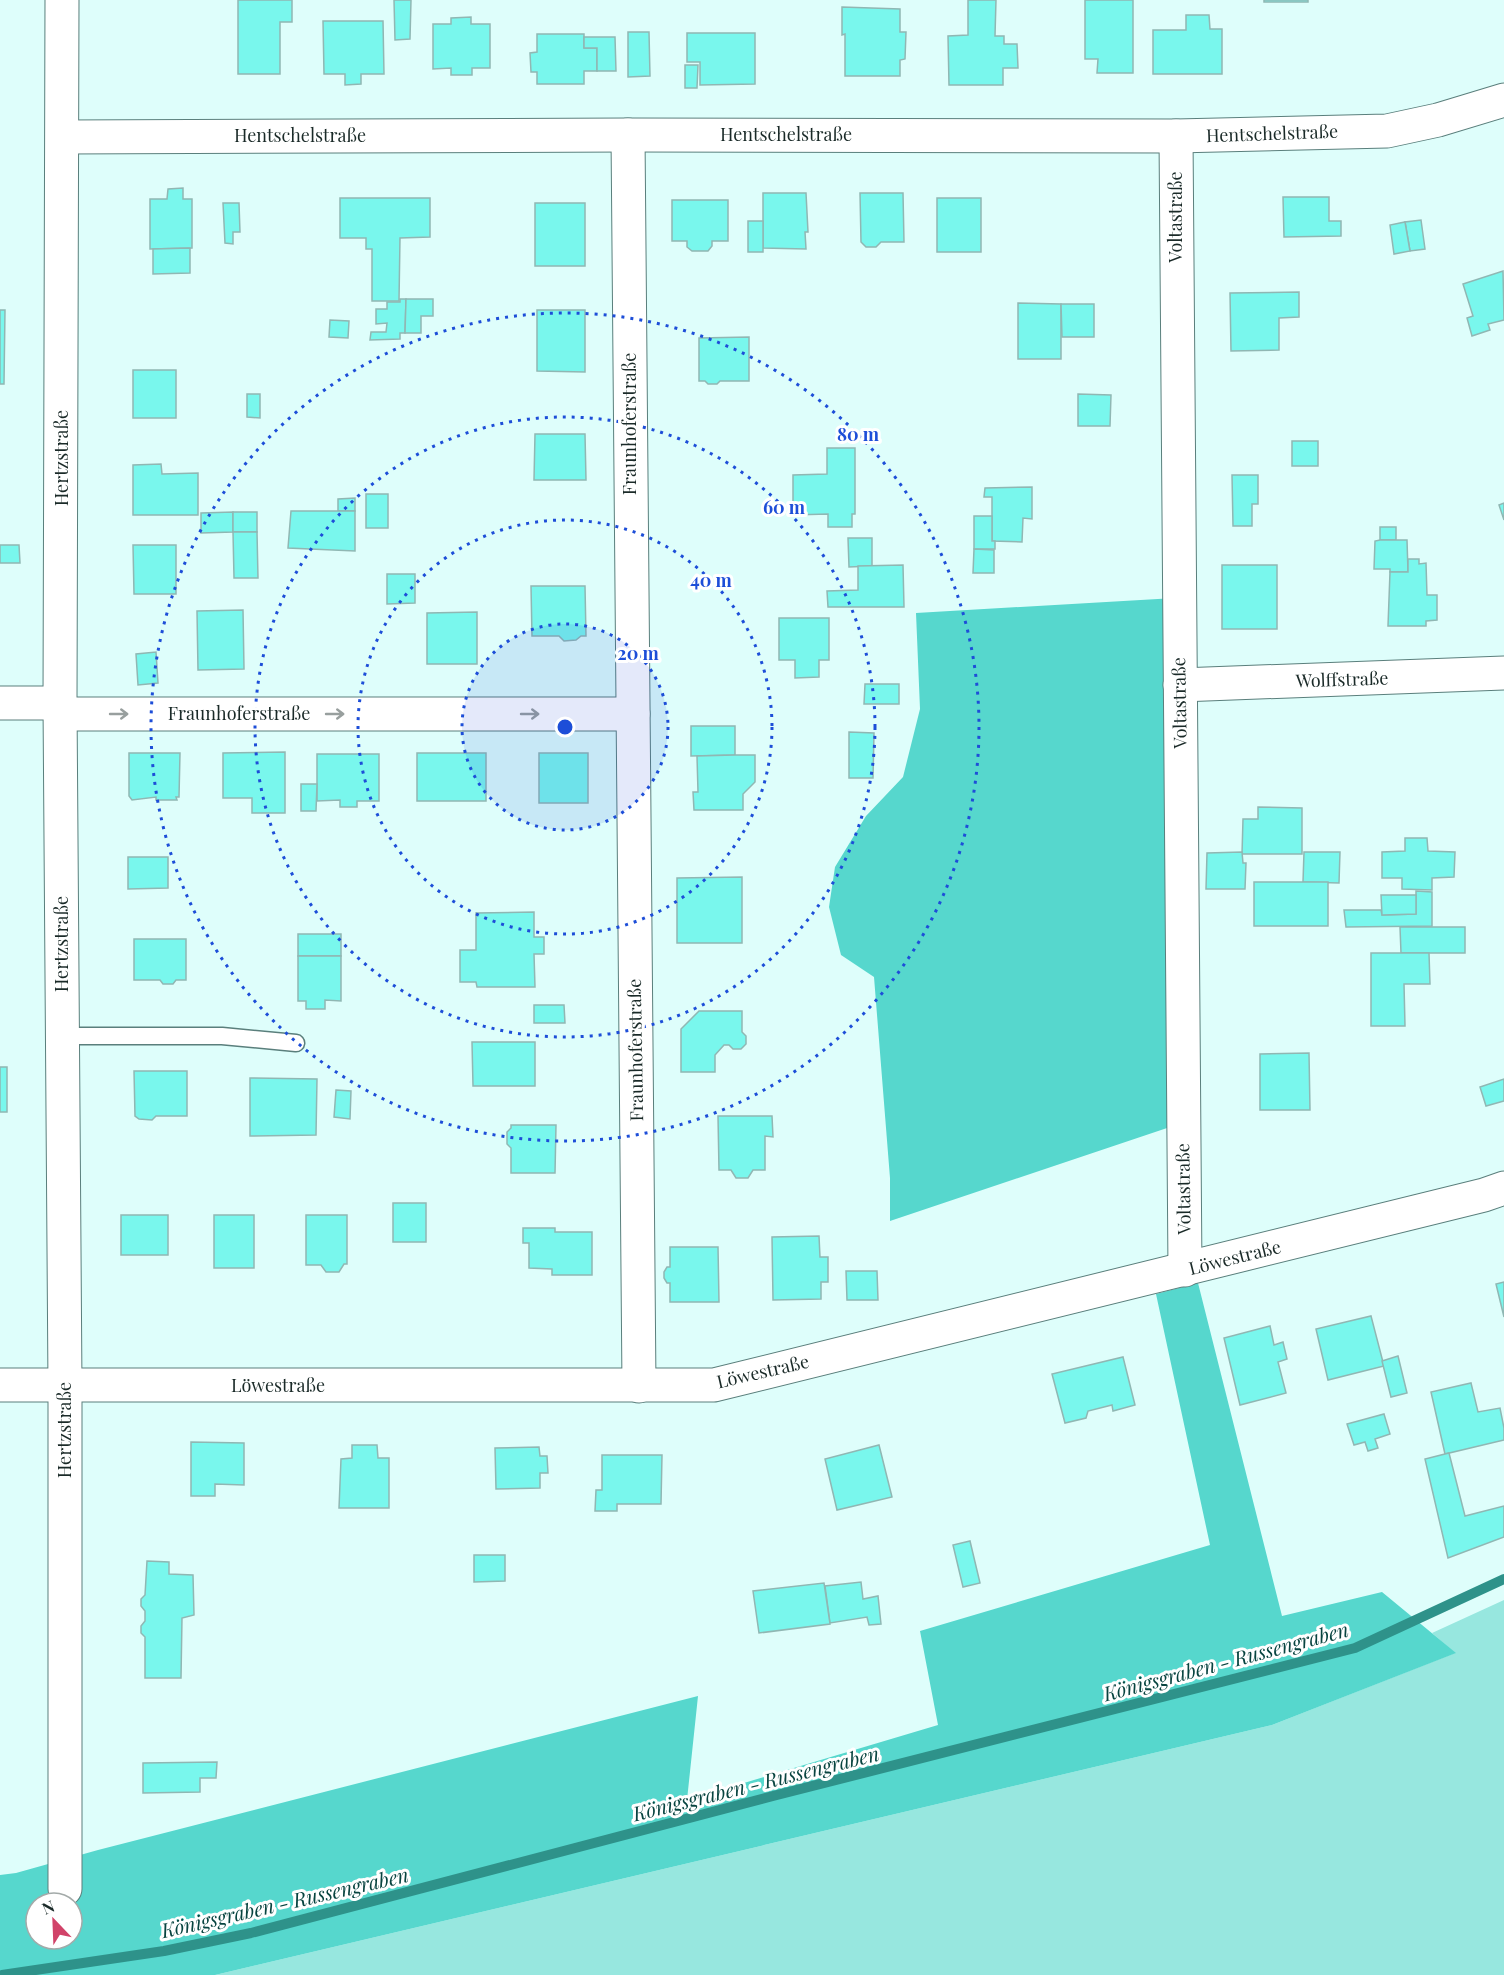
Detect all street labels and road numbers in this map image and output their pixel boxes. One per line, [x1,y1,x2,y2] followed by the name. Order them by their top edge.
[1205,119,1338,147] street label: Hentschelstraße
[720,122,852,146] street label: Hentschelstraße
[234,123,366,147] street label: Hentschelstraße
[1163,171,1187,264] street label: Voltastraße
[617,353,641,495] street label: Fraunhoferstraße
[49,410,73,506] street label: Hertzstraße
[1166,657,1192,750] street label: Voltastraße
[1294,665,1389,693] street label: Wolffstraße
[168,701,310,725] street label: Fraunhoferstraße
[49,896,73,992] street label: Hertzstraße
[622,978,648,1122] street label: Fraunhoferstraße
[1170,1143,1196,1236] street label: Voltastraße
[1186,1234,1283,1280] street label: Löwestraße
[714,1349,811,1393] street label: Löwestraße
[231,1373,325,1397] street label: Löwestraße
[52,1382,76,1478] street label: Hertzstraße

